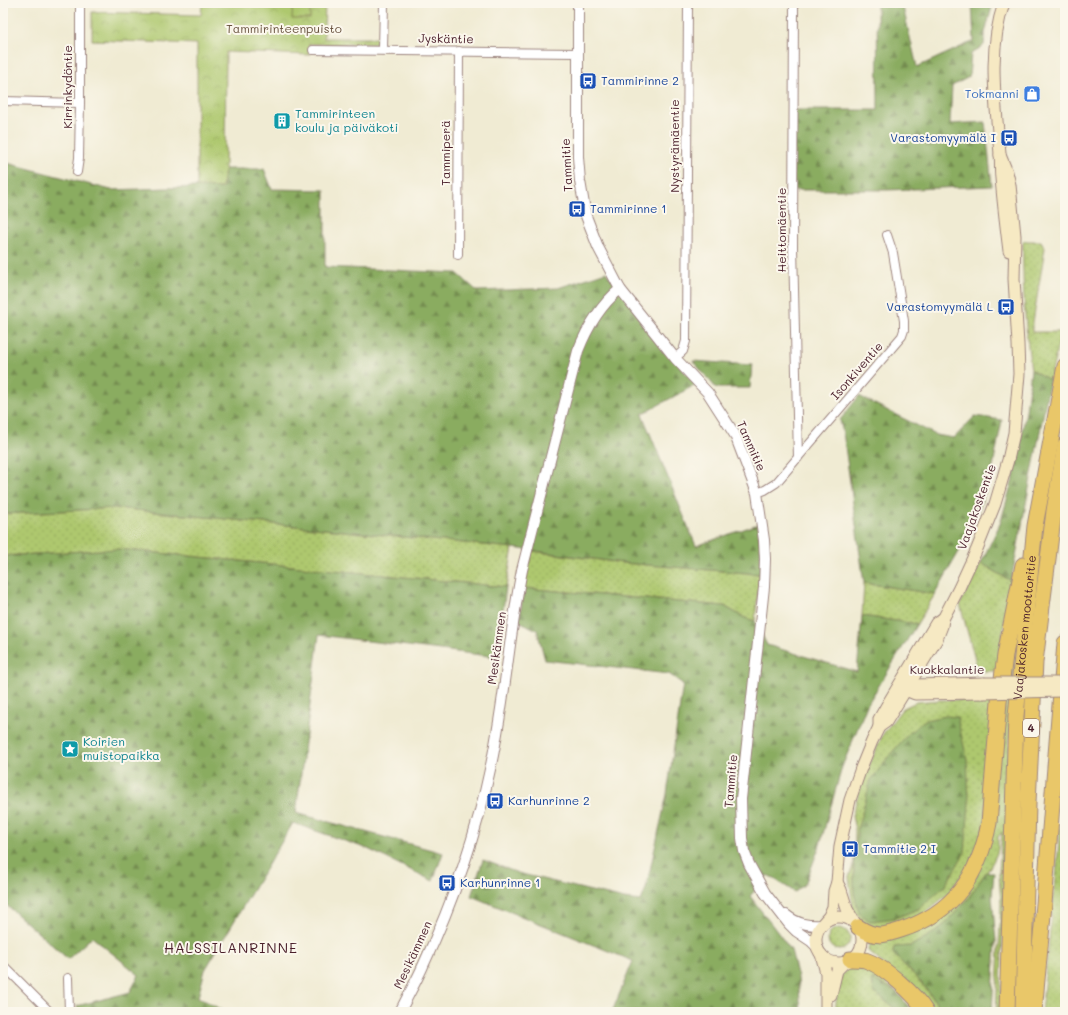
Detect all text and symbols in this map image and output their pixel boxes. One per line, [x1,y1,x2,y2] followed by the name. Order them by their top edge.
[226,20,342,36] park label: Tammirinteenpuisto
[418,30,474,46] street label: Jyskäntie
[59,45,75,129] street label: Kirrinkydöntie
[578,71,598,91] bus stop icon: Tammirinne 2
[601,72,679,88] place label: Tammirinne 2
[1022,84,1042,104] shop icon: Tokmanni
[965,85,1019,101] place label: Tokmanni
[666,99,682,193] street label: Nystyrämäentie
[295,105,398,135] place label: Tammirinteen koulu ja päiväkoti
[272,111,292,131] building icon: Tammirinteen koulu ja päiväkoti
[437,120,453,186] street label: Tammiperä
[999,128,1019,148] bus stop icon: Varastomyymälä I
[890,129,996,145] place label: Varastomyymälä I
[557,138,575,192] street label: Tammitie
[773,188,789,272] street label: Heittomäentie
[567,199,587,219] bus stop icon: Tammirinne 1
[590,200,667,216] place label: Tammirinne 1
[996,297,1016,317] bus stop icon: Varastomyymälä L
[886,298,994,314] place label: Varastomyymälä L
[827,338,886,403] street label: Isonkiventie
[734,418,770,473] street label: Tammitie
[953,461,999,552] street label: Vaajakoskentie
[1009,554,1039,701] street label: Vaajakosken moottoritie
[483,610,509,685] street label: Mesikämmen
[910,661,984,677] street label: Kuokkalantie
[1023,719,1039,737] road number: 4
[83,733,160,763] place label: Koirien muistopaikka
[60,739,80,759] place icon: Koirien muistopaikka
[720,754,740,808] street label: Tammitie
[485,791,505,811] bus stop icon: Karhunrinne 2
[508,792,590,808] place label: Karhunrinne 2
[840,839,860,859] bus stop icon: Tammitie 2 I
[863,840,936,856] place label: Tammitie 2 I
[437,873,457,893] bus stop icon: Karhunrinne 1
[460,874,540,890] place label: Karhunrinne 1
[389,918,435,991] street label: Mesikämmen
[164,938,298,957] district label: HALSSILANRINNE

